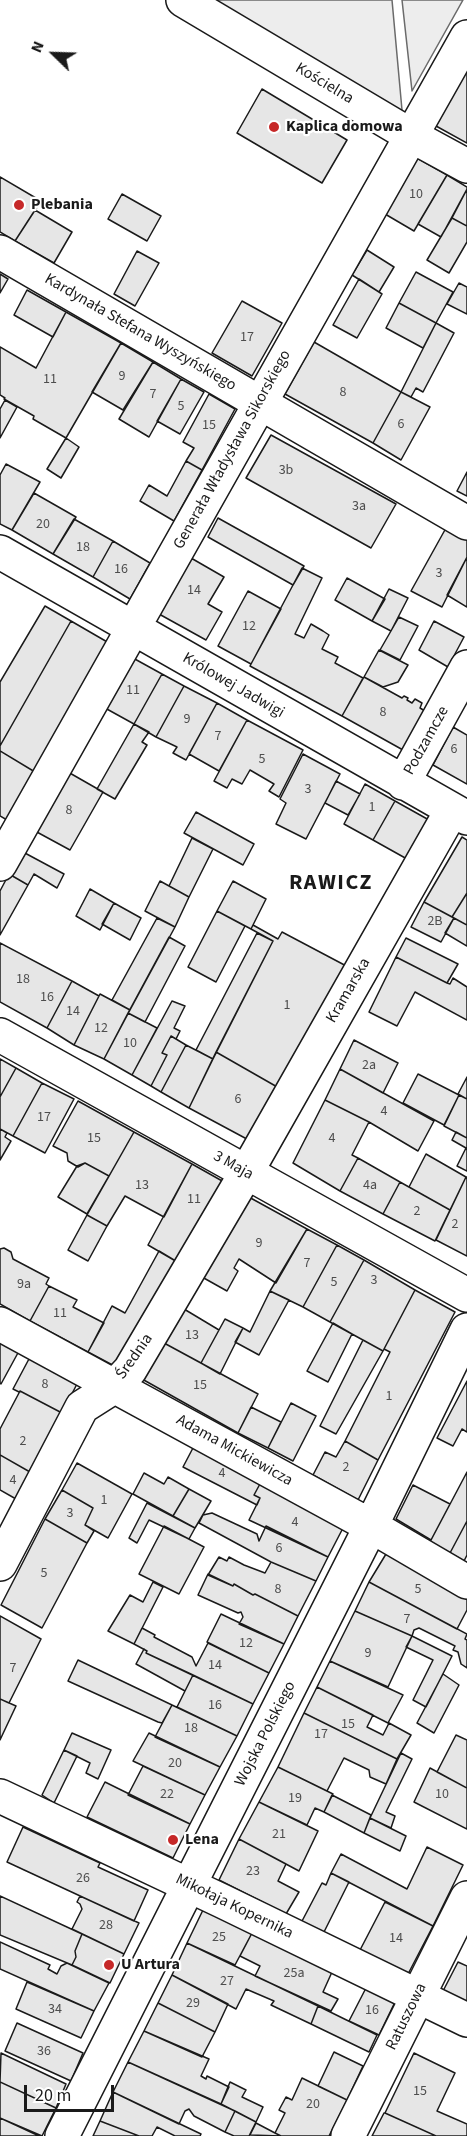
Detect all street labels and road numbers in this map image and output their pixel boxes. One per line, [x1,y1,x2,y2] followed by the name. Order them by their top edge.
[291,59,357,109] street label: Kościelna
[41,270,239,396] street label: Kardynała Stefana Wyszyńskiego
[170,347,296,553] street label: Generała Władysława Sikorskiego
[179,649,287,723] street label: Królowej Jadwigi
[400,703,454,779] street label: Podzamcze
[323,955,375,1027] street label: Kramarska
[210,1147,256,1185] street label: 3 Maja
[112,1330,158,1384] street label: Średnia
[172,1411,296,1491] street label: Adama Mickiewicza
[231,1678,301,1790] street label: Wojska Polskiego
[172,1870,296,1944] street label: Mikołaja Kopernika
[383,1980,431,2054] street label: Ratuszowa

